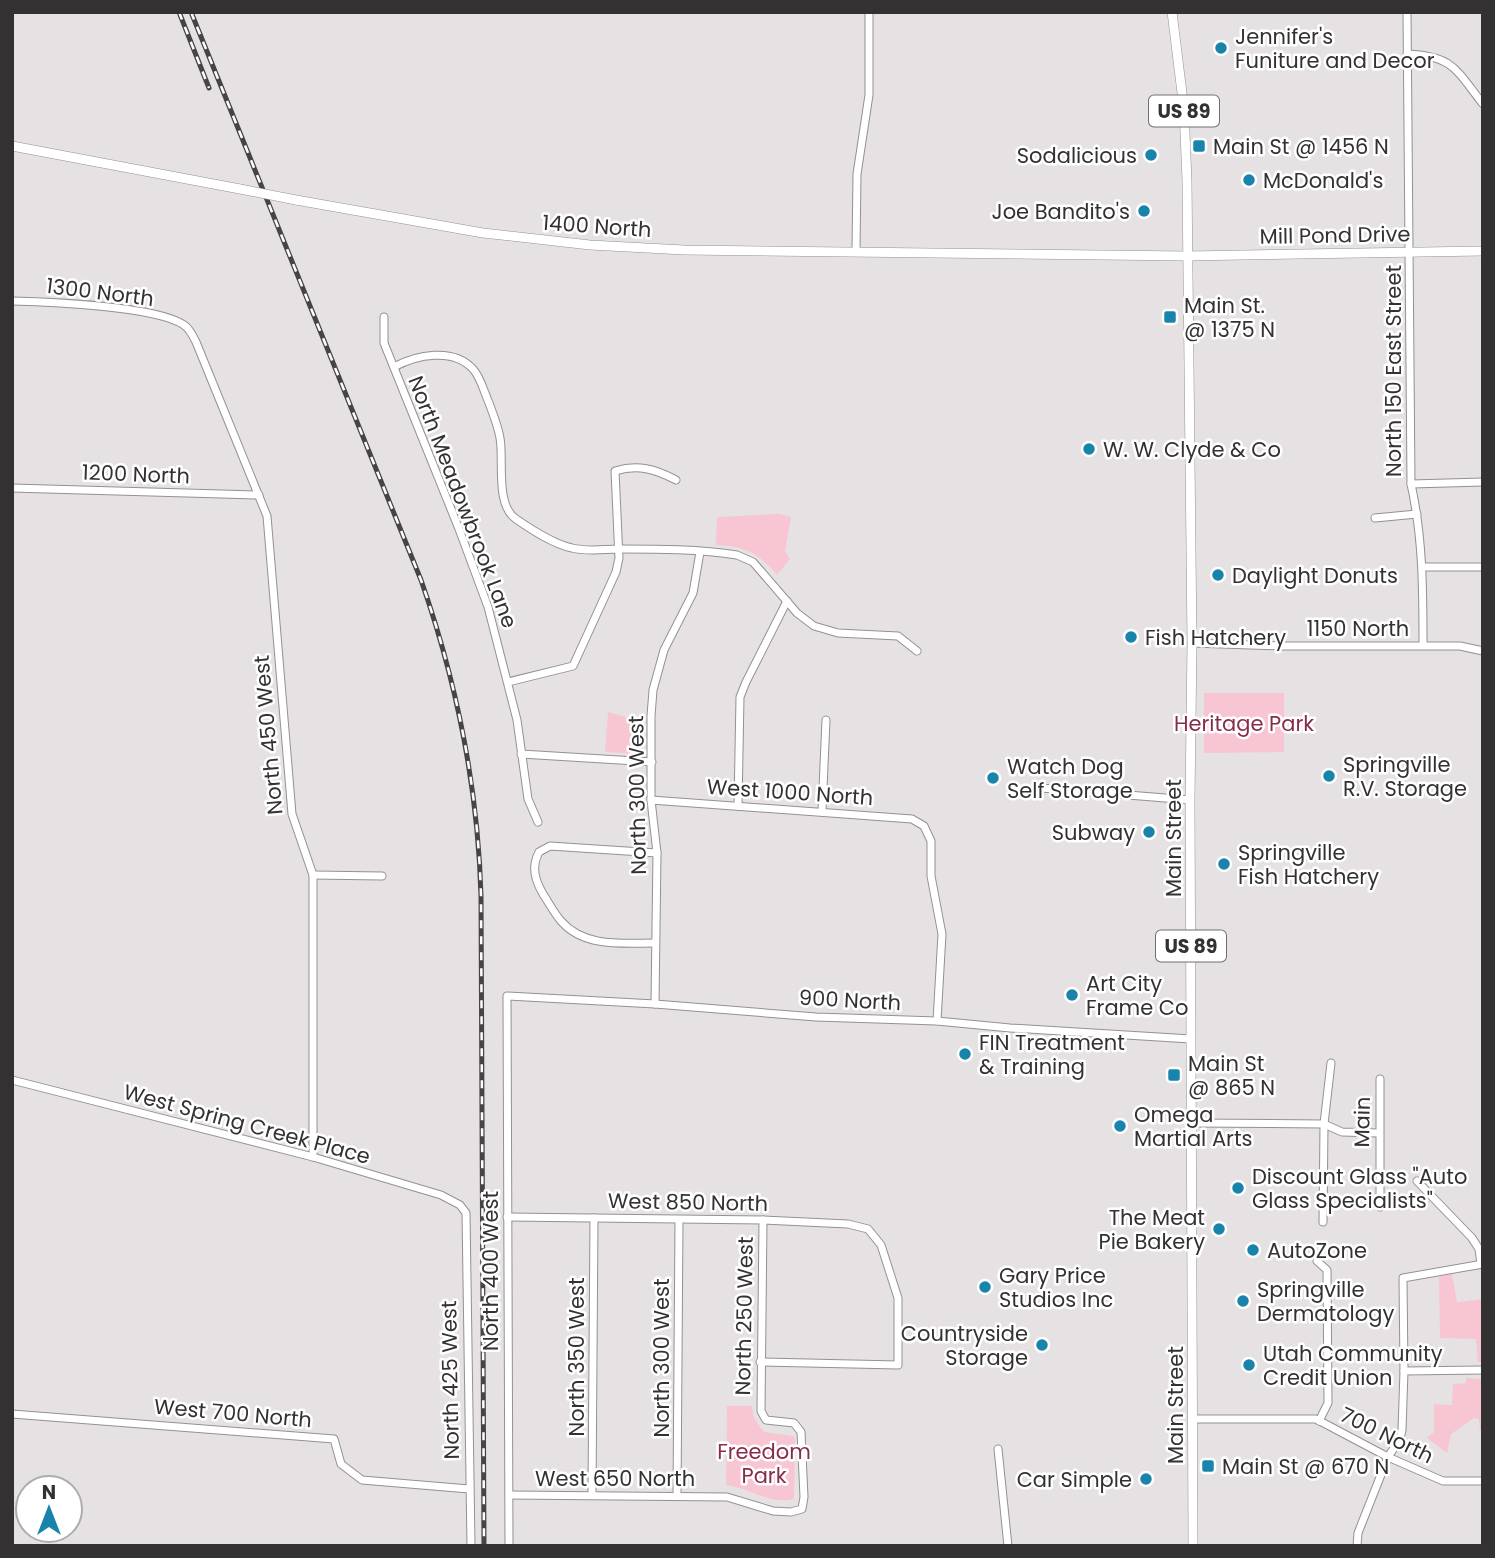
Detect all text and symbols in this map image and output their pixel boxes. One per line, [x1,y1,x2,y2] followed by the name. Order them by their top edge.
[1235,22,1435,75] place label: Jennifer's Funiture and Decor
[1213,40,1229,56] marker: Jennifer's Funiture and Decor
[1149,96,1219,127] road number: US 89
[1213,132,1389,161] place label: Main St @ 1456 N
[1191,138,1207,154] marker: Main St @ 1456 N
[1017,141,1137,170] place label: Sodalicious
[1143,147,1159,163] marker: Sodalicious
[1263,166,1383,195] place label: McDonald's
[1241,172,1257,188] marker: McDonald's
[992,197,1130,226] place label: Joe Bandito's
[1136,203,1152,219] marker: Joe Bandito's
[542,208,652,244] street label: 1400 North
[1259,219,1411,251] street label: Mill Pond Drive
[1379,265,1408,477] street label: North 150 East Street
[45,271,155,313] street label: 1300 North
[1184,291,1275,344] place label: Main St. @ 1375 N
[1162,309,1178,325] marker: Main St. @ 1375 N
[401,372,525,632] street label: North Meadowbrook Lane
[1103,435,1281,464] place label: W. W. Clyde & Co
[1081,441,1097,457] marker: W. W. Clyde & Co
[82,458,190,490] street label: 1200 North
[1232,561,1398,590] place label: Daylight Donuts
[1210,567,1226,583] marker: Daylight Donuts
[1307,614,1409,643] street label: 1150 North
[1145,623,1286,652] place label: Fish Hatchery
[1123,629,1139,645] marker: Fish Hatchery
[247,654,289,816] street label: North 450 West
[1174,709,1314,738] park label: Heritage Park
[621,715,653,875] street label: North 300 West
[1343,750,1467,803] place label: Springville R.V. Storage
[1007,752,1133,805] place label: Watch Dog Self Storage
[1321,768,1337,784] marker: Springville R.V. Storage
[985,770,1001,786] marker: Watch Dog Self Storage
[706,772,874,812] street label: West 1000 North
[1159,779,1188,897] street label: Main Street
[1052,818,1135,847] place label: Subway
[1141,824,1157,840] marker: Subway
[1238,838,1379,891] place label: Springville Fish Hatchery
[1216,856,1232,872] marker: Springville Fish Hatchery
[1156,930,1226,962] road number: US 89
[1086,969,1189,1022] place label: Art City Frame Co
[798,983,902,1017] street label: 900 North
[1064,987,1080,1003] marker: Art City Frame Co
[979,1028,1125,1081] place label: FIN Treatment & Training
[957,1046,973,1062] marker: FIN Treatment & Training
[1188,1049,1275,1102] place label: Main St @ 865 N
[1166,1067,1182,1083] marker: Main St @ 865 N
[120,1077,374,1171] street label: West Spring Creek Place
[1347,1096,1377,1148] street label: Main
[1134,1100,1252,1153] place label: Omega Martial Arts
[1112,1118,1128,1134] marker: Omega Martial Arts
[1252,1162,1467,1215] place label: Discount Glass "Auto Glass Specialists"
[1230,1180,1246,1196] marker: Discount Glass "Auto Glass Specialists"
[608,1186,768,1218] street label: West 850 North
[476,1191,505,1351] street label: North 400 West
[1098,1203,1205,1256] place label: The Meat Pie Bakery
[1211,1221,1227,1237] marker: The Meat Pie Bakery
[728,1236,760,1396] street label: North 250 West
[1267,1236,1367,1265] place label: AutoZone
[1245,1242,1261,1258] marker: AutoZone
[999,1261,1113,1314] place label: Gary Price Studios Inc
[1257,1275,1394,1328] place label: Springville Dermatology
[562,1277,591,1437] street label: North 350 West
[647,1278,676,1438] street label: North 300 West
[977,1279,993,1295] marker: Gary Price Studios Inc
[1235,1293,1251,1309] marker: Springville Dermatology
[434,1300,466,1460] street label: North 425 West
[901,1319,1028,1372] place label: Countryside Storage
[1034,1337,1050,1353] marker: Countryside Storage
[1263,1339,1443,1392] place label: Utah Community Credit Union
[1161,1346,1190,1464] street label: Main Street
[1241,1357,1257,1373] marker: Utah Community Credit Union
[153,1392,313,1434] street label: West 700 North
[1335,1400,1439,1470] street label: 700 North
[717,1437,811,1490] park label: Freedom Park
[1222,1452,1389,1481] place label: Main St @ 670 N
[1200,1458,1216,1474] marker: Main St @ 670 N
[535,1464,695,1493] street label: West 650 North
[1017,1465,1132,1494] place label: Car Simple
[1138,1471,1154,1487] marker: Car Simple
[14,1474,84,1544] north arrow
[42,1479,56,1506] text: N

